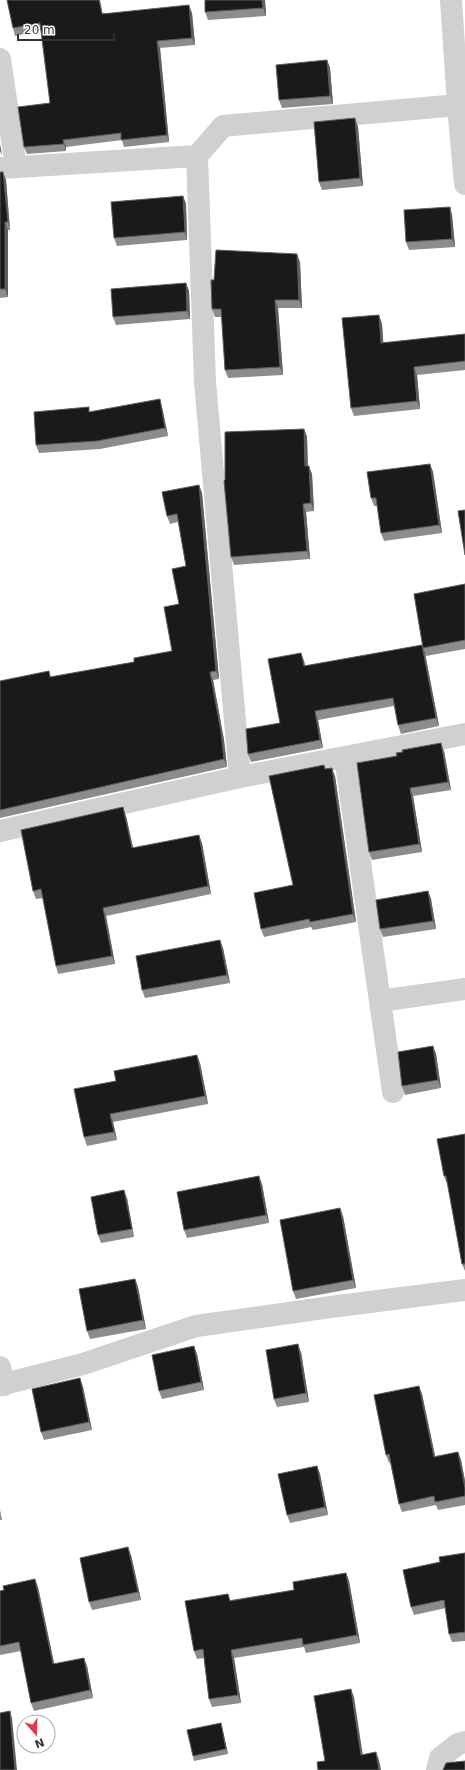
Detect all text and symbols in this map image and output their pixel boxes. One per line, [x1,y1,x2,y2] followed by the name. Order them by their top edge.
[18,16,114,42] scale bar
[24,23,55,37] text: 20 m
[16,1714,56,1754] north arrow
[33,1735,46,1751] text: N

